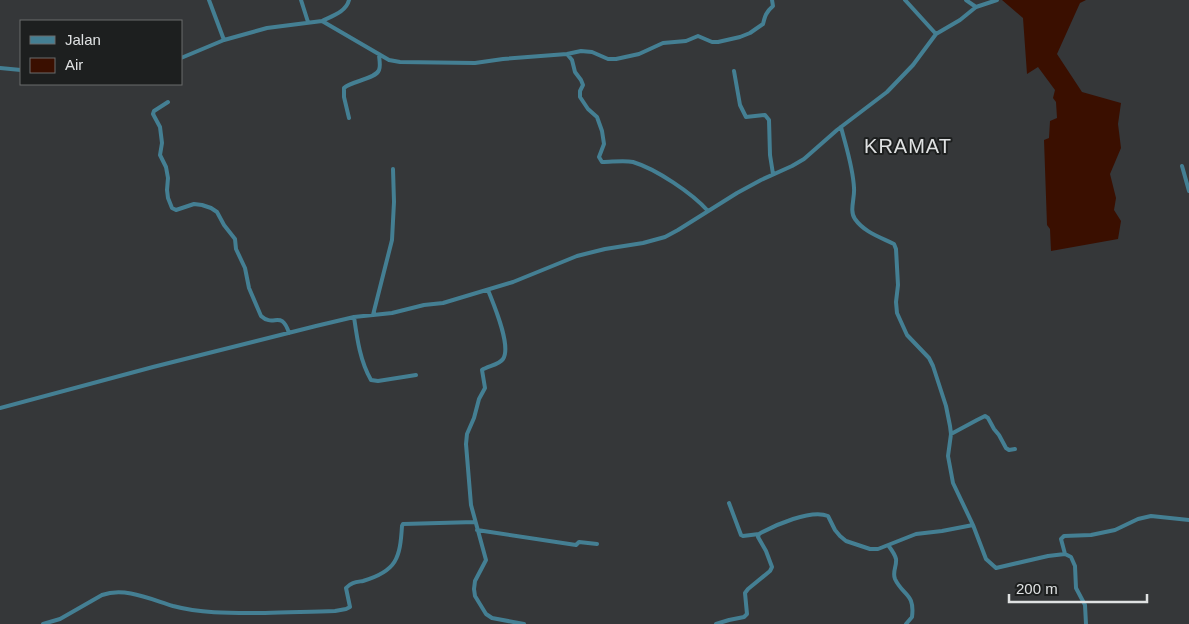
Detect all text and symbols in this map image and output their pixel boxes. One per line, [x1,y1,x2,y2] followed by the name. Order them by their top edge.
[20,20,182,85] legend
[65,31,101,48] text: Jalan
[65,56,83,73] text: Air
[864,135,952,157] district label: KRAMAT
[1009,572,1146,604] scale bar
[1016,580,1058,597] text: 200 m

